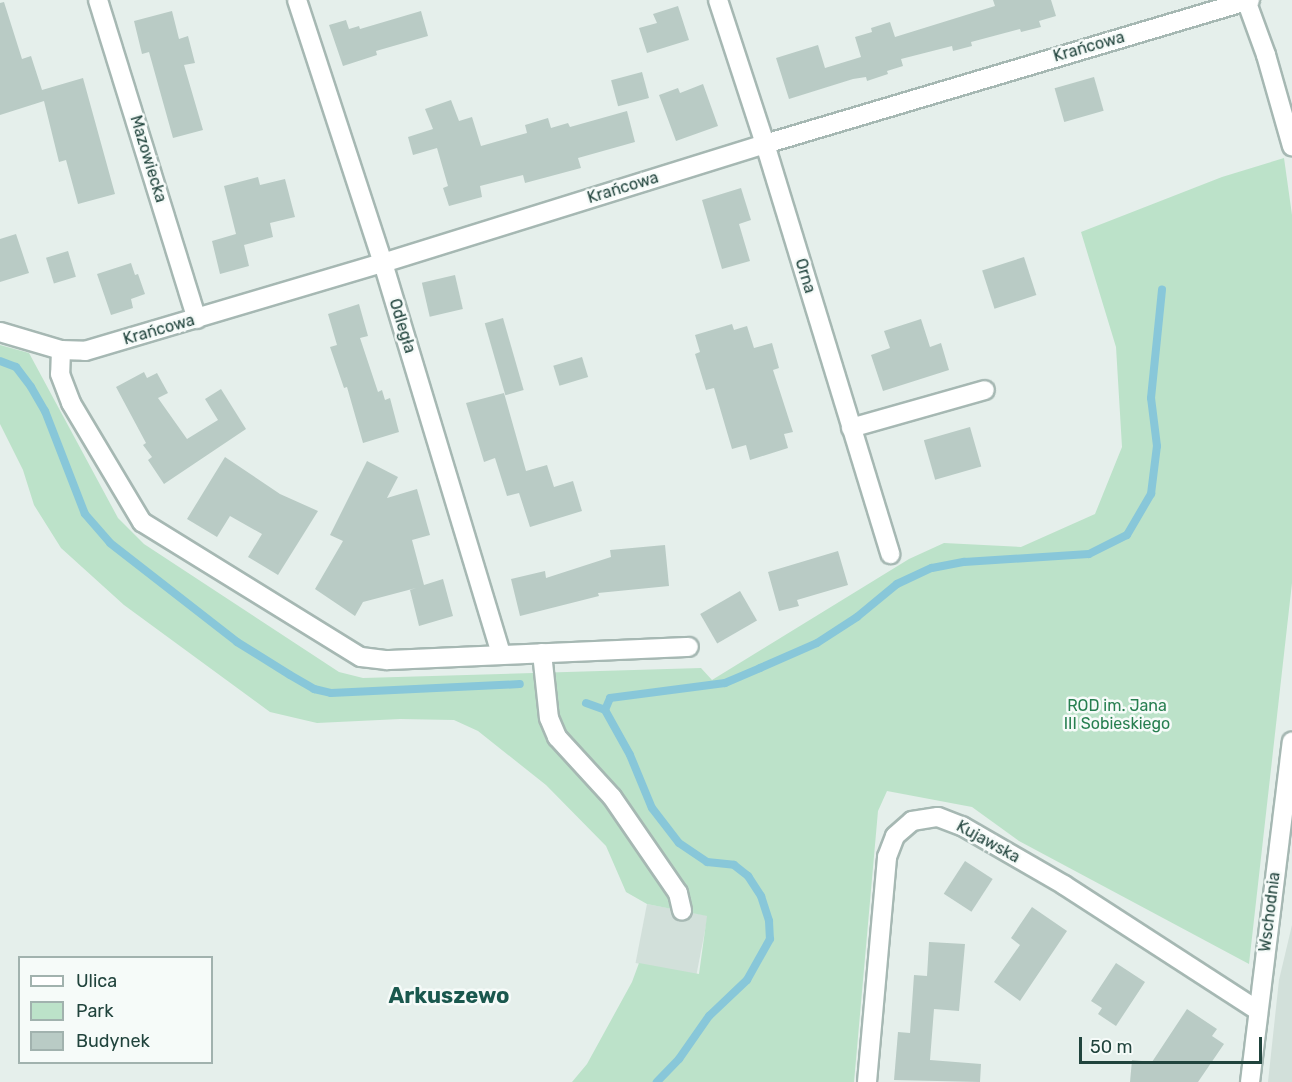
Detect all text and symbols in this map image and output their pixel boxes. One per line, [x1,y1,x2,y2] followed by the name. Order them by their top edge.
[1051,28,1127,66] street label: Krańcowa
[126,113,170,205] street label: Mazowiecka
[585,168,661,208] street label: Krańcowa
[791,256,819,296] street label: Orna
[385,296,419,356] street label: Odległa
[121,311,197,349] street label: Krańcowa
[1064,696,1170,734] park label: ROD im. Jana III Sobieskiego
[953,817,1023,867] street label: Kujawska
[1256,871,1284,953] street label: Wschodnia
[18,956,213,1064] legend
[76,970,117,992] text: Ulica
[388,983,510,1009] district label: Arkuszewo
[76,1000,113,1022] text: Park
[1082,1025,1265,1063] scale bar
[76,1030,150,1052] text: Budynek
[1090,1036,1133,1058] text: 50 m

